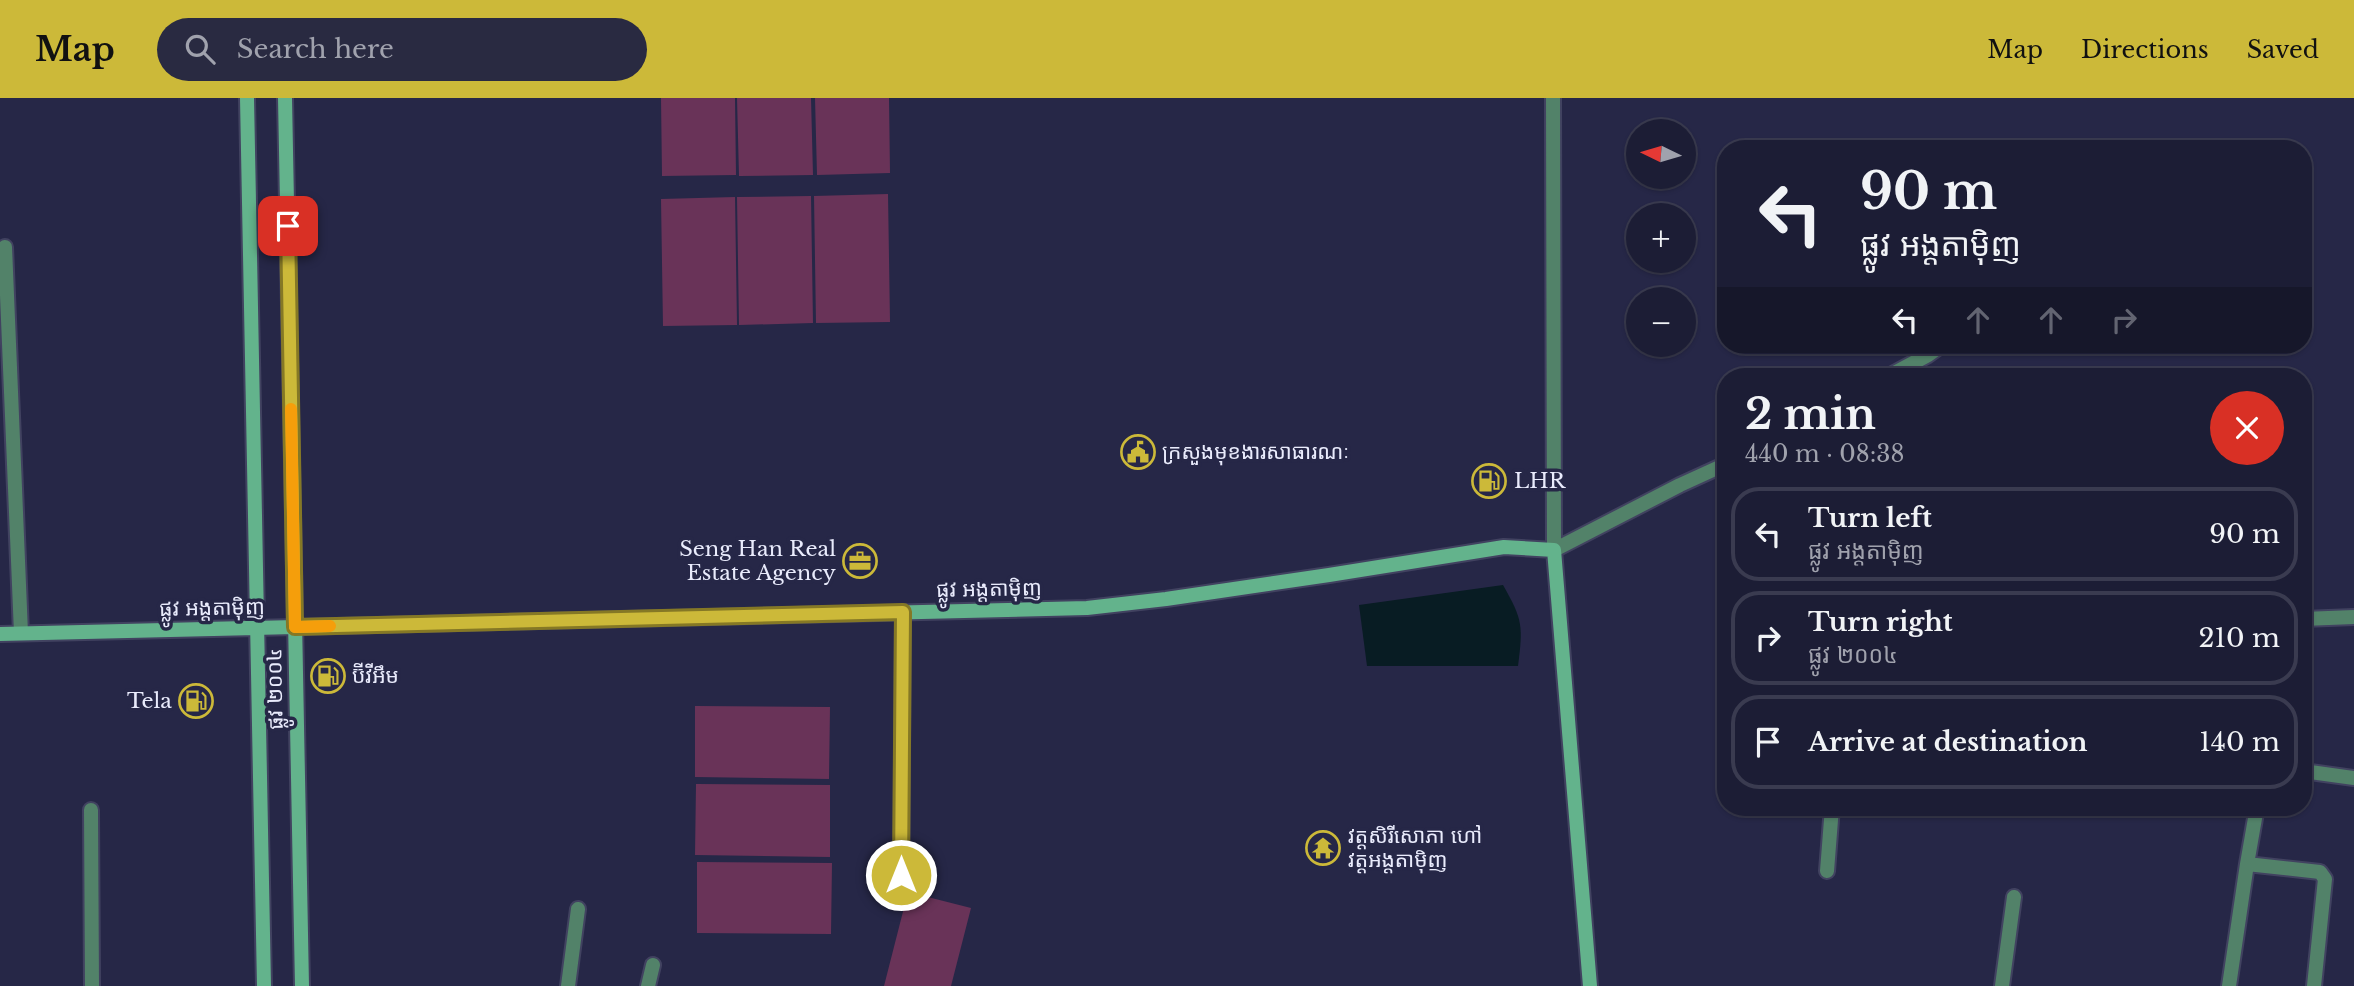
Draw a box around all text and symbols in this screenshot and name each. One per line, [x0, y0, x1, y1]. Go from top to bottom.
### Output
search box [157, 18, 647, 81]
text: Map [35, 29, 115, 70]
icon: search [181, 30, 219, 68]
text: Search here [237, 33, 394, 65]
text: Map [1987, 35, 2043, 64]
text: Directions [2081, 35, 2209, 64]
text: Saved [2247, 35, 2319, 64]
north arrow [1626, 119, 1696, 189]
map controls [1626, 119, 1696, 357]
text: 90 m [1860, 161, 1997, 222]
icon: left [1745, 168, 1836, 259]
pin [258, 196, 318, 256]
button: + [1626, 203, 1696, 273]
icon: arrive [269, 207, 307, 245]
text: ផ្លូវ អង្តតាម៉ិញ [1860, 225, 2021, 265]
button: − [1626, 287, 1696, 357]
icon: left [1886, 301, 1924, 339]
icon: ahead [1959, 301, 1997, 339]
icon: ahead [2032, 301, 2070, 339]
icon: right [2105, 301, 2143, 339]
text: 2 min [1745, 388, 1876, 440]
button: close [2210, 391, 2284, 465]
public building icon: ក្រសួងមុខងារសាធារណៈ [1119, 433, 1157, 471]
place label: ក្រសួងមុខងារសាធារណៈ [1162, 439, 1349, 466]
text: 440 m · 08:38 [1745, 440, 1904, 468]
fuel station icon: LHR [1470, 462, 1508, 500]
place label: LHR [1514, 468, 1567, 494]
text: Turn left [1808, 502, 1932, 534]
icon: left [1749, 515, 1787, 553]
text: 90 m [2209, 518, 2280, 550]
place label: Seng Han Real Estate Agency [679, 536, 837, 586]
text: ផ្លូវ អង្តតាម៉ិញ [1808, 537, 1924, 565]
office icon: Seng Han Real Estate Agency [841, 542, 879, 580]
street label: ផ្លូវ អង្តតាម៉ិញ [936, 575, 1042, 609]
street label: ផ្លូវ អង្តតាម៉ិញ [159, 594, 265, 628]
text: Turn right [1808, 606, 1953, 638]
icon: right [1749, 619, 1787, 657]
text: 210 m [2198, 622, 2280, 654]
text: ផ្លូវ ២០០៤ [1808, 641, 1898, 669]
street label: ផ្លូវ ២០០៤ [261, 648, 295, 730]
fuel station icon: ប៊ីវីអឹម [309, 657, 347, 695]
place label: ប៊ីវីអឹម [352, 662, 399, 689]
fuel station icon: Tela [177, 682, 215, 720]
place label: Tela [127, 688, 172, 714]
icon: arrive [1749, 723, 1787, 761]
text: Arrive at destination [1808, 726, 2088, 758]
text: 140 m [2199, 726, 2280, 758]
place label: វត្តសិរីសោភា ហៅ វត្តអង្តតាម៉ិញ [1348, 823, 1482, 874]
temple icon: វត្តសិរីសោភា ហៅ វត្តអង្តតាម៉ិញ [1304, 829, 1342, 867]
position arrow [864, 838, 938, 912]

